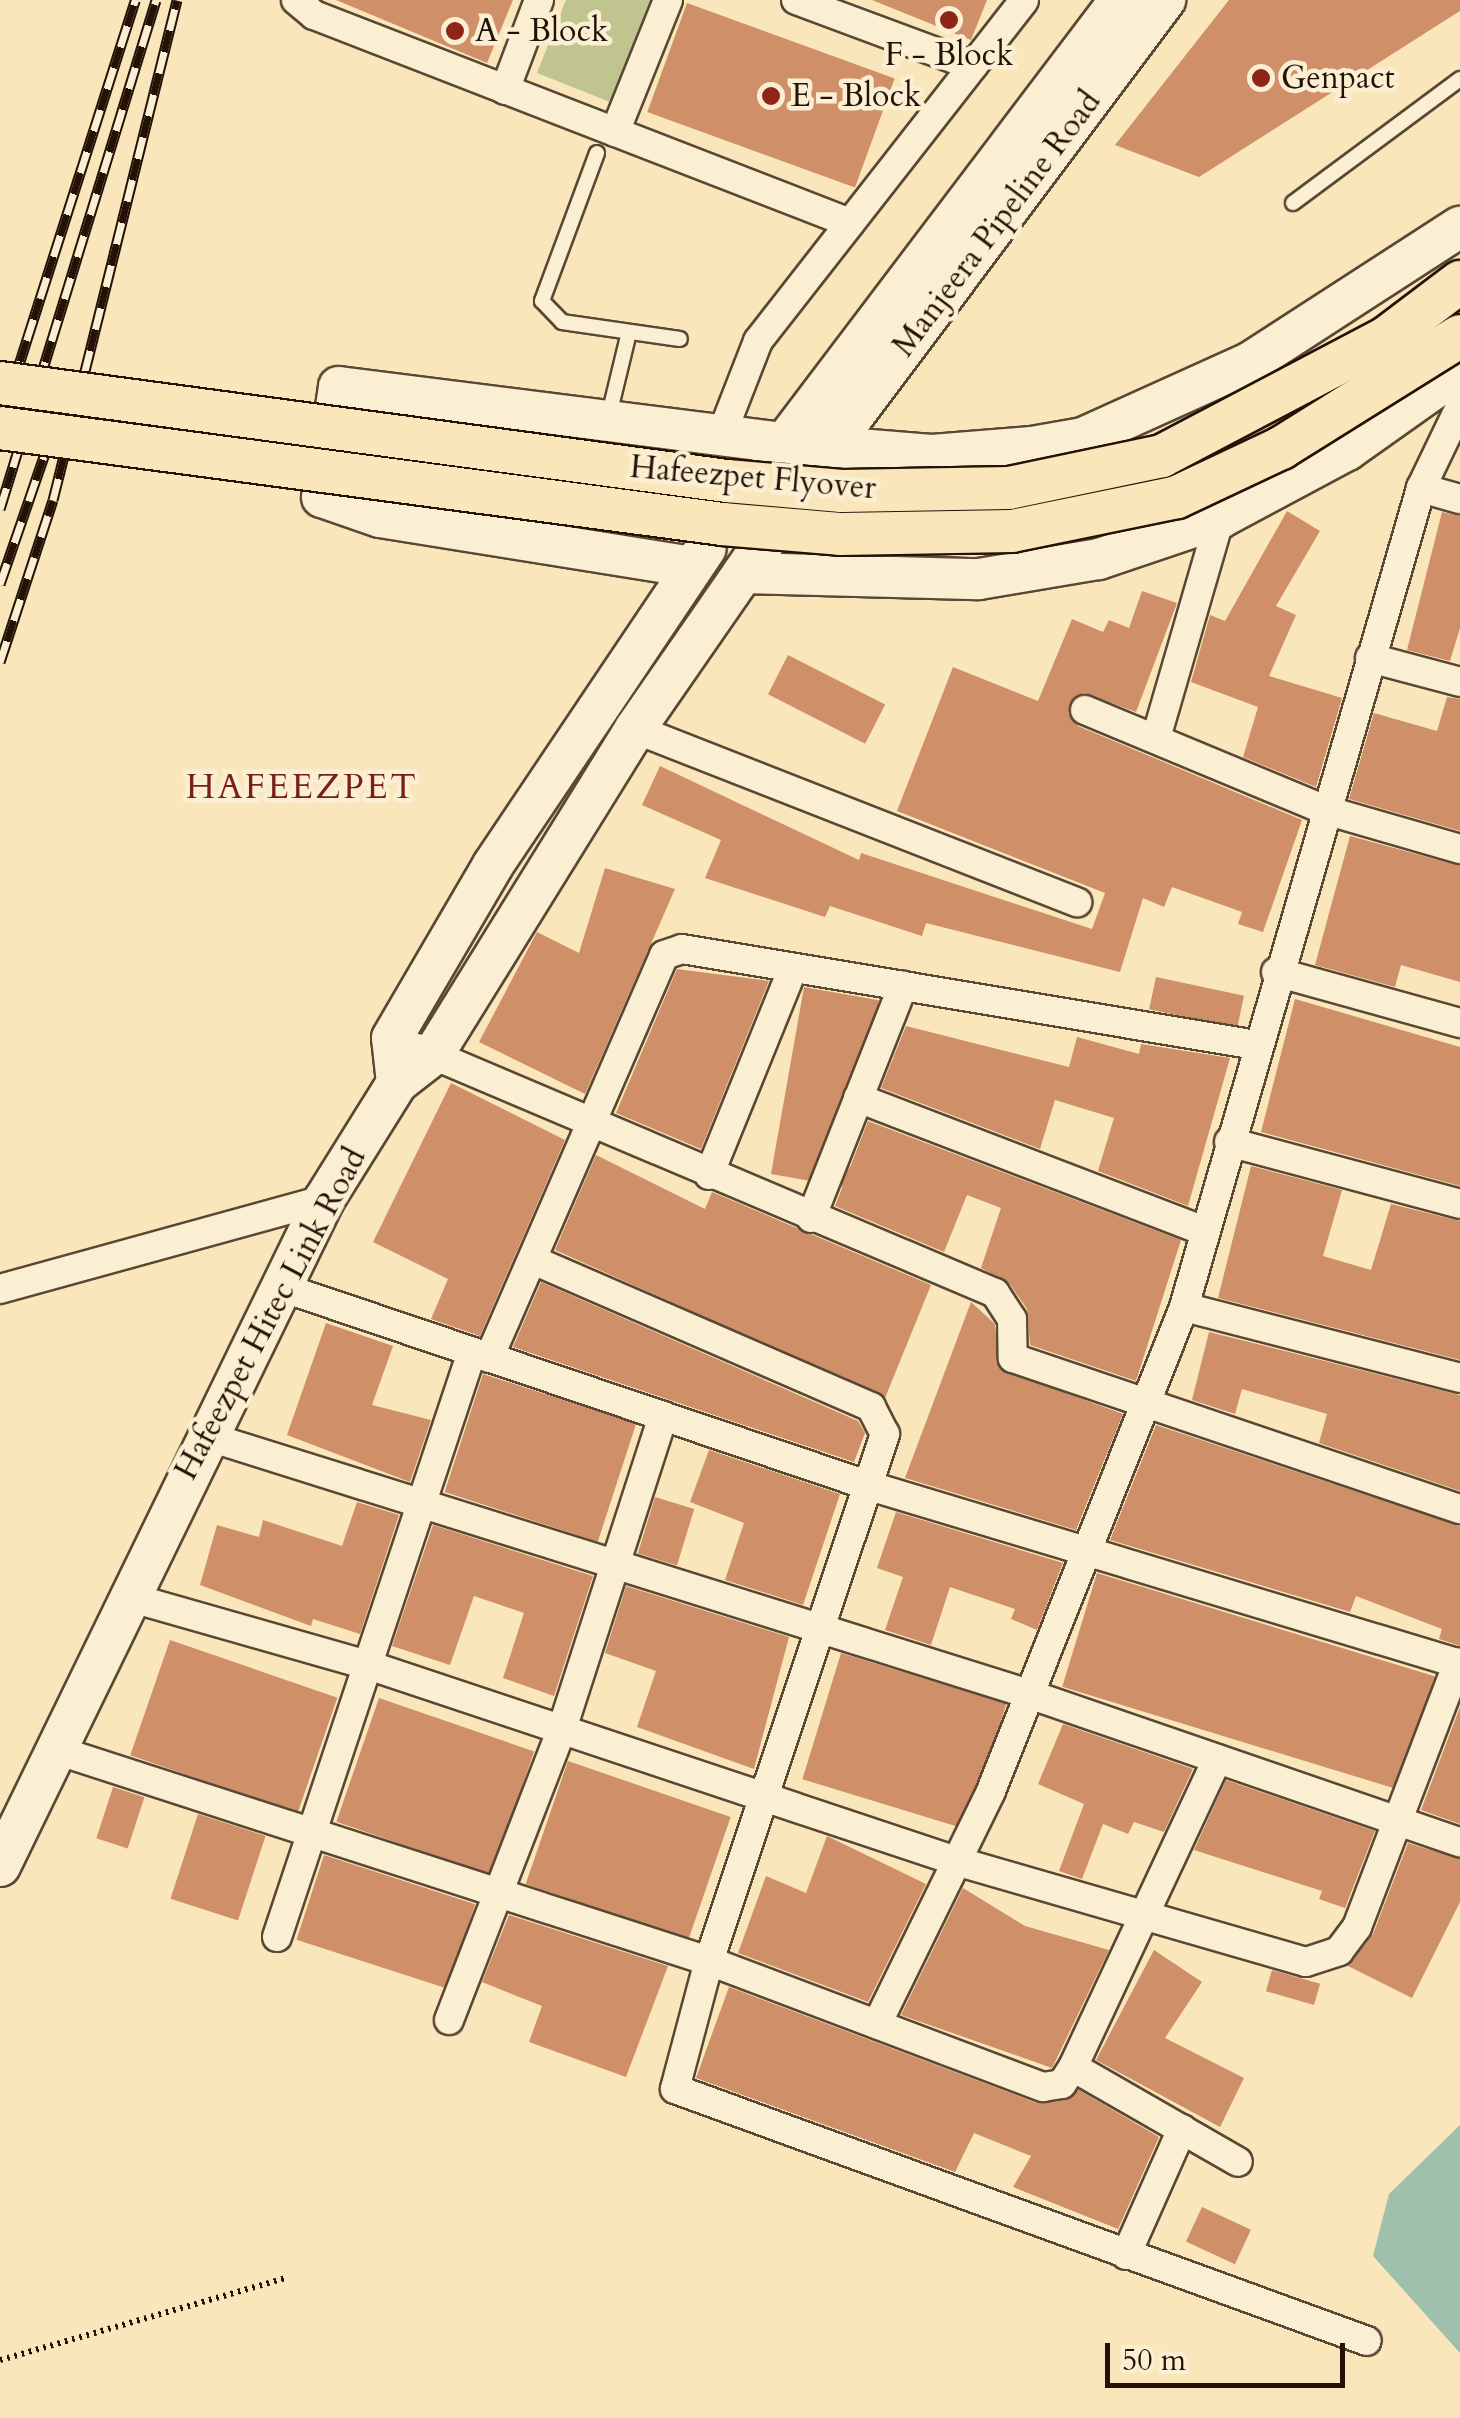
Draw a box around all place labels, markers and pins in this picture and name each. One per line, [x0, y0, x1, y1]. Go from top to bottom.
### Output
marker: F - Block [938, 9, 960, 31]
place label: A - Block [475, 12, 608, 50]
marker: A - Block [444, 20, 466, 42]
place label: F - Block [885, 36, 1013, 74]
place label: Genpact [1281, 59, 1395, 97]
marker: Genpact [1250, 67, 1272, 89]
place label: E - Block [791, 77, 921, 115]
marker: E - Block [760, 85, 782, 107]

